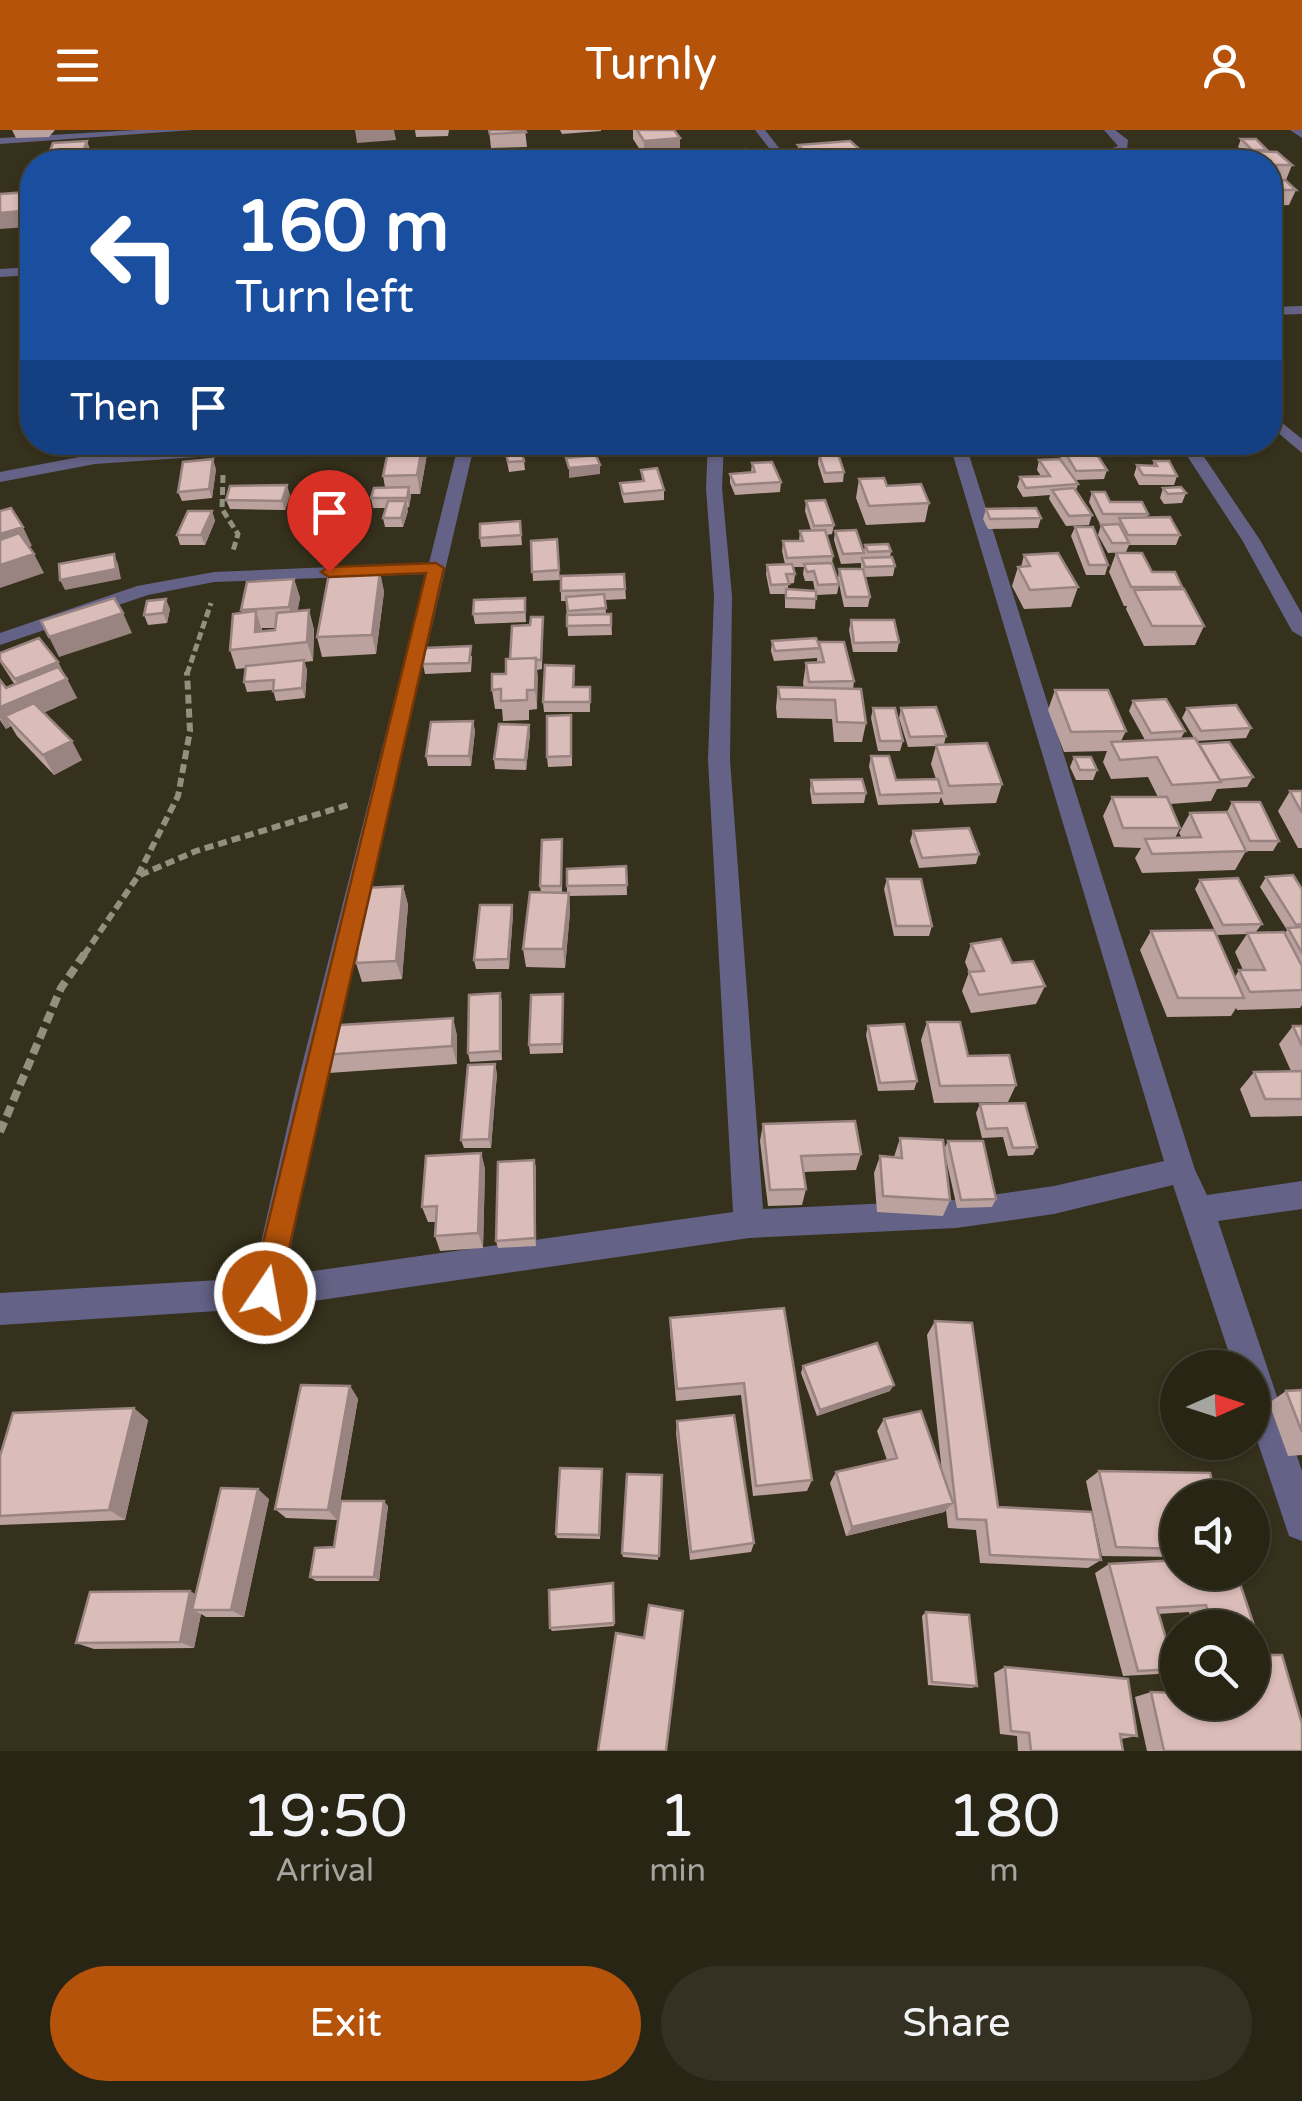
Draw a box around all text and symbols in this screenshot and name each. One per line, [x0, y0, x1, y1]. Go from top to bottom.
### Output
icon: menu [50, 38, 105, 93]
text: Turnly [585, 38, 717, 92]
icon: person [1197, 38, 1252, 93]
text: 160 m [235, 186, 449, 270]
icon: left [70, 190, 200, 320]
text: Turn left [235, 271, 414, 325]
icon: arrive [181, 380, 236, 435]
text: Then [70, 385, 161, 431]
pin [287, 470, 372, 573]
icon: arrive [302, 485, 357, 540]
position arrow [213, 1241, 317, 1345]
north arrow [1160, 1350, 1270, 1460]
map controls [1160, 1350, 1270, 1720]
button: sound [1160, 1480, 1270, 1590]
button: search [1160, 1610, 1270, 1720]
text: 19:50 [241, 1781, 408, 1853]
text: 1 [659, 1781, 696, 1853]
text: 180 [947, 1781, 1061, 1853]
text: Arrival [275, 1852, 374, 1890]
text: min [649, 1852, 706, 1890]
text: m [989, 1852, 1019, 1890]
button: Exit [50, 1966, 641, 2081]
button: Share [661, 1966, 1252, 2081]

